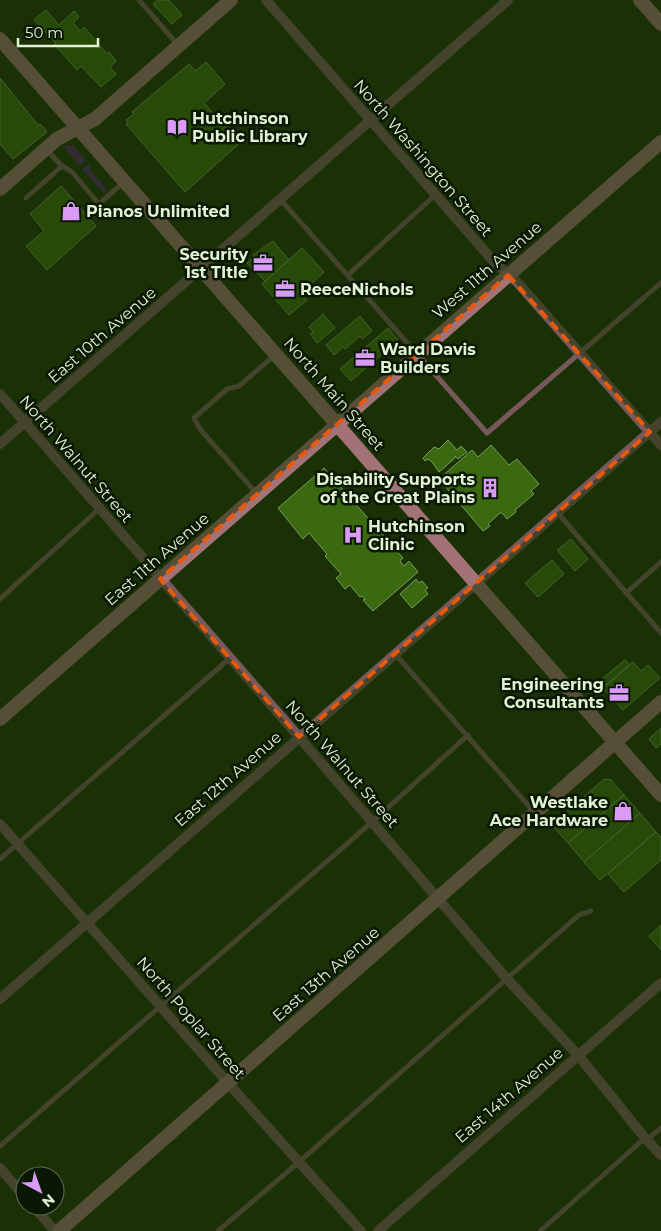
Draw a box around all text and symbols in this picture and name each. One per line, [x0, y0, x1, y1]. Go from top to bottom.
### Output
scale bar [18, 15, 98, 47]
text: 50 m [25, 23, 63, 42]
street label: North Washington Street [350, 76, 497, 241]
place label: Hutchinson Public Library [192, 109, 308, 146]
library icon: Hutchinson Public Library [166, 116, 188, 138]
shop icon: Pianos Unlimited [60, 200, 82, 222]
place label: Pianos Unlimited [86, 202, 230, 221]
street label: West 11th Avenue [429, 217, 545, 323]
place label: Security 1st TItle [179, 245, 248, 282]
office icon: Security 1st TItle [252, 252, 274, 274]
office icon: ReeceNichols [274, 278, 296, 300]
place label: ReeceNichols [300, 280, 414, 299]
street label: East 10th Avenue [44, 283, 160, 387]
street label: North Main Street [280, 334, 389, 455]
place label: Ward Davis Builders [380, 340, 476, 377]
office icon: Ward Davis Builders [354, 347, 376, 369]
street label: North Walnut Street [16, 391, 137, 527]
place label: Disability Supports of the Great Plains [316, 470, 476, 507]
building icon: Disability Supports of the Great Plains [479, 477, 501, 499]
street label: East 11th Avenue [101, 509, 213, 609]
place label: Hutchinson Clinic [368, 517, 465, 554]
hospital icon: Hutchinson Clinic [342, 524, 364, 546]
place label: Engineering Consultants [501, 675, 604, 712]
office icon: Engineering Consultants [608, 682, 630, 704]
street label: North Walnut Street [282, 696, 403, 832]
street label: East 12th Avenue [171, 727, 285, 831]
place label: Westlake Ace Hardware [489, 793, 608, 830]
shop icon: Westlake Ace Hardware [612, 800, 634, 822]
street label: East 13th Avenue [269, 922, 383, 1026]
street label: North Poplar Street [133, 953, 250, 1084]
street label: East 14th Avenue [451, 1043, 567, 1147]
north arrow [15, 1166, 65, 1216]
text: N [38, 1190, 59, 1211]

